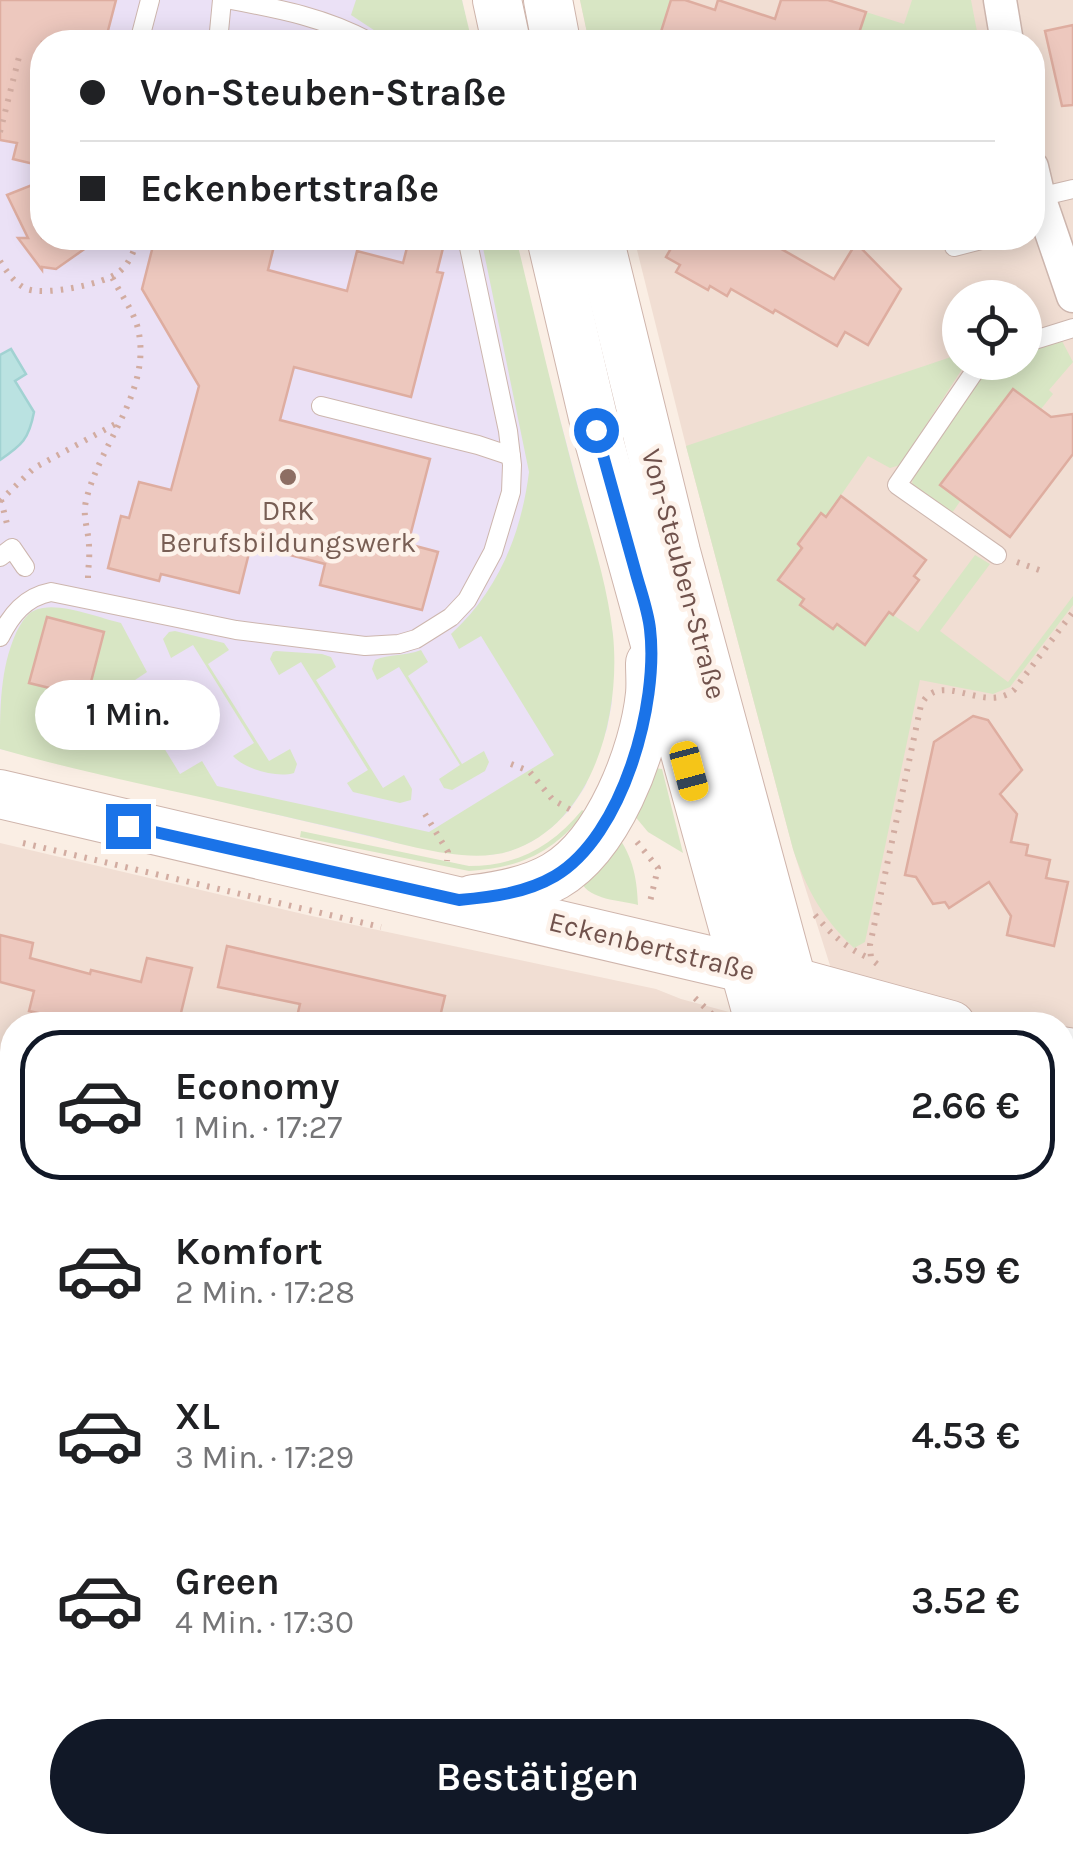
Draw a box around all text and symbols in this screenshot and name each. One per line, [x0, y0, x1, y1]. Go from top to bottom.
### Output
text: Von-Steuben-Straße [140, 70, 506, 115]
text: Eckenbertstraße [140, 166, 439, 211]
map controls [942, 280, 1042, 380]
button: locate [942, 280, 1042, 380]
route start [574, 408, 619, 453]
street label: Von-Steuben-Straße [635, 445, 733, 703]
marker: DRK Berufsbildungswerk [277, 466, 299, 488]
place label: DRK Berufsbildungswerk [160, 494, 416, 559]
callout: 1 Min. [36, 681, 220, 751]
text: 1 Min. [86, 696, 169, 733]
car [667, 738, 711, 804]
route end [106, 804, 151, 849]
street label: Eckenbertstraße [546, 904, 758, 988]
icon: car [55, 1060, 145, 1150]
text: Economy [175, 1064, 339, 1109]
text: 2.66 € [911, 1083, 1020, 1128]
text: 1 Min. · 17:27 [175, 1109, 342, 1146]
icon: car [55, 1225, 145, 1315]
text: Komfort [175, 1229, 323, 1274]
text: 3.59 € [911, 1248, 1020, 1293]
text: 2 Min. · 17:28 [175, 1274, 355, 1311]
icon: car [55, 1390, 145, 1480]
text: XL [175, 1394, 220, 1439]
text: 4.53 € [911, 1413, 1020, 1458]
text: 3 Min. · 17:29 [175, 1439, 354, 1476]
icon: car [55, 1555, 145, 1645]
text: Green [175, 1559, 280, 1604]
text: 3.52 € [911, 1578, 1020, 1623]
text: 4 Min. · 17:30 [175, 1604, 354, 1641]
button: Bestätigen [50, 1719, 1025, 1834]

